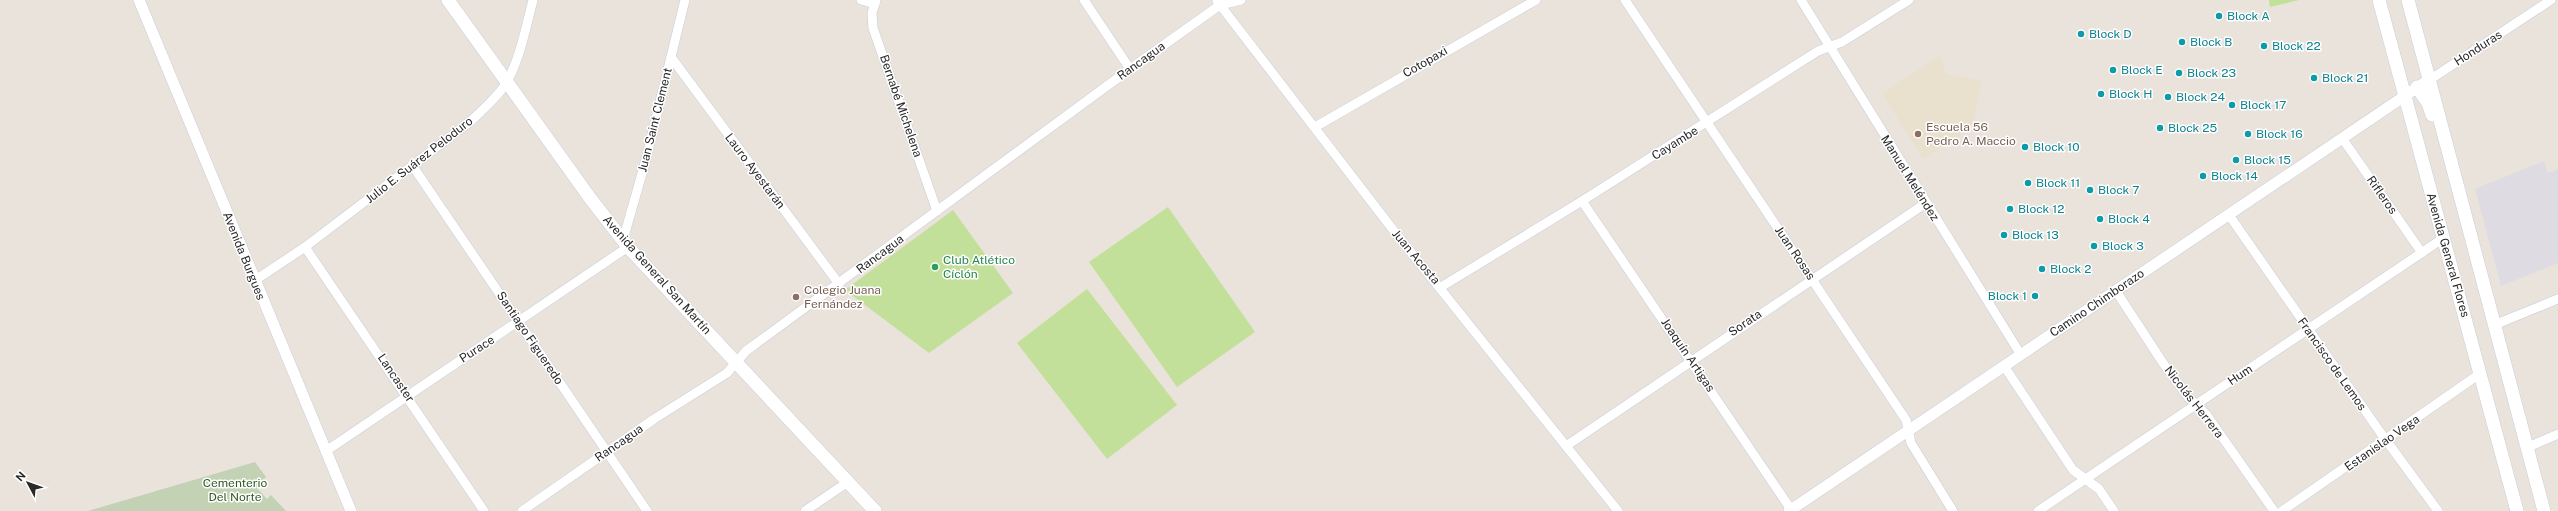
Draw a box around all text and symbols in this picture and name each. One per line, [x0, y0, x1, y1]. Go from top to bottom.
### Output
place label: Block A [2227, 9, 2270, 23]
marker: Block A [2214, 11, 2224, 21]
place label: Block D [2089, 27, 2132, 41]
street label: Honduras [2451, 27, 2505, 69]
marker: Block D [2076, 29, 2086, 39]
place label: Block B [2190, 35, 2232, 49]
marker: Block B [2177, 37, 2187, 47]
street label: Rancagua [1114, 39, 1168, 83]
place label: Block 22 [2272, 39, 2321, 53]
marker: Block 22 [2259, 41, 2269, 51]
street label: Cotopaxi [1400, 44, 1450, 80]
street label: Bernabé Michelena [877, 53, 925, 159]
place label: Block E [2121, 63, 2163, 77]
marker: Block E [2108, 65, 2118, 75]
street label: Juan Saint Clement [635, 66, 675, 174]
place label: Block 23 [2187, 66, 2236, 80]
marker: Block 23 [2174, 68, 2184, 78]
place label: Block 21 [2322, 71, 2368, 85]
marker: Block 21 [2309, 73, 2319, 83]
place label: Block H [2109, 87, 2152, 101]
marker: Block H [2096, 89, 2106, 99]
place label: Block 24 [2176, 90, 2225, 104]
marker: Block 24 [2163, 92, 2173, 102]
place label: Block 17 [2240, 98, 2286, 112]
marker: Block 17 [2227, 100, 2237, 110]
street label: Julio E. Suárez Peloduro [363, 114, 476, 206]
place label: Escuela 56 Pedro A. Maccio [1926, 120, 2016, 148]
place label: Block 25 [2168, 121, 2217, 135]
street label: Cayambe [1649, 123, 1701, 163]
marker: Block 25 [2155, 123, 2165, 133]
place label: Block 16 [2256, 127, 2303, 141]
marker: Escuela 56 Pedro A. Maccio [1913, 129, 1923, 139]
marker: Block 16 [2243, 129, 2253, 139]
street label: Lauro Ayestarán [722, 131, 788, 211]
street label: Manuel Meléndez [1878, 133, 1942, 224]
place label: Block 10 [2033, 140, 2080, 154]
marker: Block 10 [2020, 142, 2030, 152]
place label: Block 15 [2244, 153, 2291, 167]
marker: Block 15 [2231, 155, 2241, 165]
place label: Block 14 [2211, 169, 2258, 183]
marker: Block 14 [2198, 171, 2208, 181]
street label: Rifleros [2364, 173, 2400, 217]
place label: Block 11 [2036, 176, 2080, 190]
marker: Block 11 [2023, 178, 2033, 188]
place label: Block 7 [2098, 183, 2139, 197]
marker: Block 7 [2085, 185, 2095, 195]
street label: Avenida General Flores [2424, 191, 2472, 319]
place label: Block 12 [2018, 202, 2064, 216]
marker: Block 12 [2005, 204, 2015, 214]
street label: Avenida Burgues [220, 210, 268, 302]
place label: Block 4 [2108, 212, 2150, 226]
street label: Avenida General San Martín [600, 213, 714, 337]
marker: Block 4 [2095, 214, 2105, 224]
street label: Juan Rosas [1772, 224, 1818, 282]
street label: Juan Acosta [1389, 227, 1443, 287]
place label: Block 13 [2012, 228, 2059, 242]
marker: Block 13 [1999, 230, 2009, 240]
street label: Rancagua [854, 232, 906, 276]
place label: Block 3 [2102, 239, 2144, 253]
marker: Block 3 [2089, 241, 2099, 251]
place label: Club Atlético Cíclón [943, 253, 1015, 281]
marker: Club Atlético Cíclón [930, 262, 940, 272]
place label: Block 2 [2050, 262, 2091, 276]
marker: Block 2 [2037, 264, 2047, 274]
street label: Camino Chimborazo [2047, 266, 2147, 340]
place label: Colegio Juana Fernández [804, 283, 881, 311]
street label: Santiago Figueredo [494, 289, 566, 387]
place label: Block 1 [1988, 289, 2027, 303]
marker: Block 1 [2030, 291, 2040, 301]
marker: Colegio Juana Fernández [791, 292, 801, 302]
street label: Sorata [1726, 307, 1764, 339]
street label: Francisco de Lemos [2295, 315, 2369, 413]
street label: Joaquín Artigas [1658, 316, 1718, 394]
street label: Purace [457, 332, 497, 366]
street label: Lancaster [375, 351, 417, 405]
street label: Hum [2225, 362, 2255, 388]
street label: Nicolás Herrera [2162, 363, 2226, 441]
street label: Estanislao Vega [2342, 412, 2422, 474]
street label: Rancagua [592, 421, 646, 465]
north arrow [8, 463, 48, 503]
text: N [13, 469, 28, 484]
park label: Cementerio Del Norte [203, 476, 268, 504]

